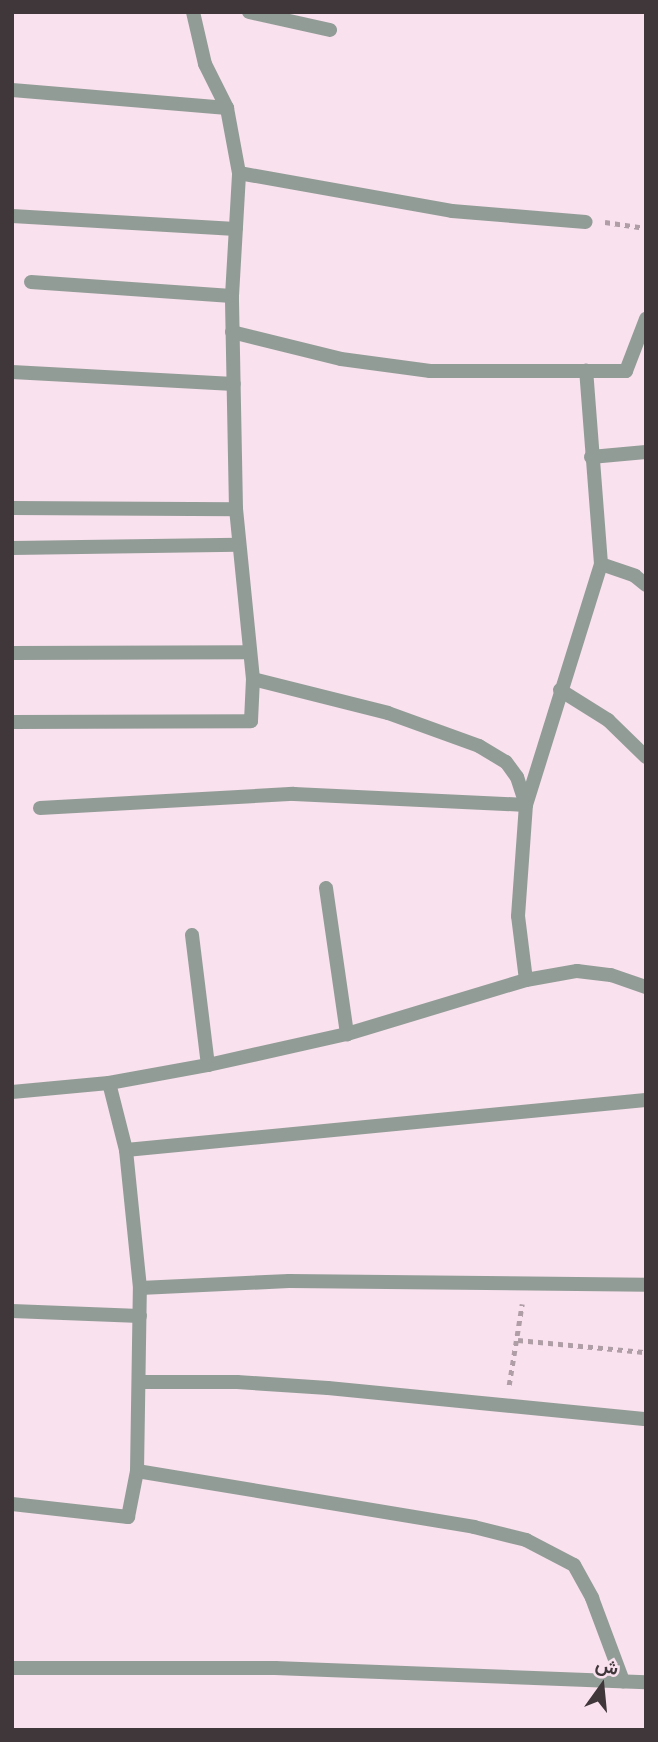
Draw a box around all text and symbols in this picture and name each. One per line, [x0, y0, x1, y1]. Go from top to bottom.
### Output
north arrow [567, 1651, 637, 1721]
text: ش [594, 1651, 622, 1679]

